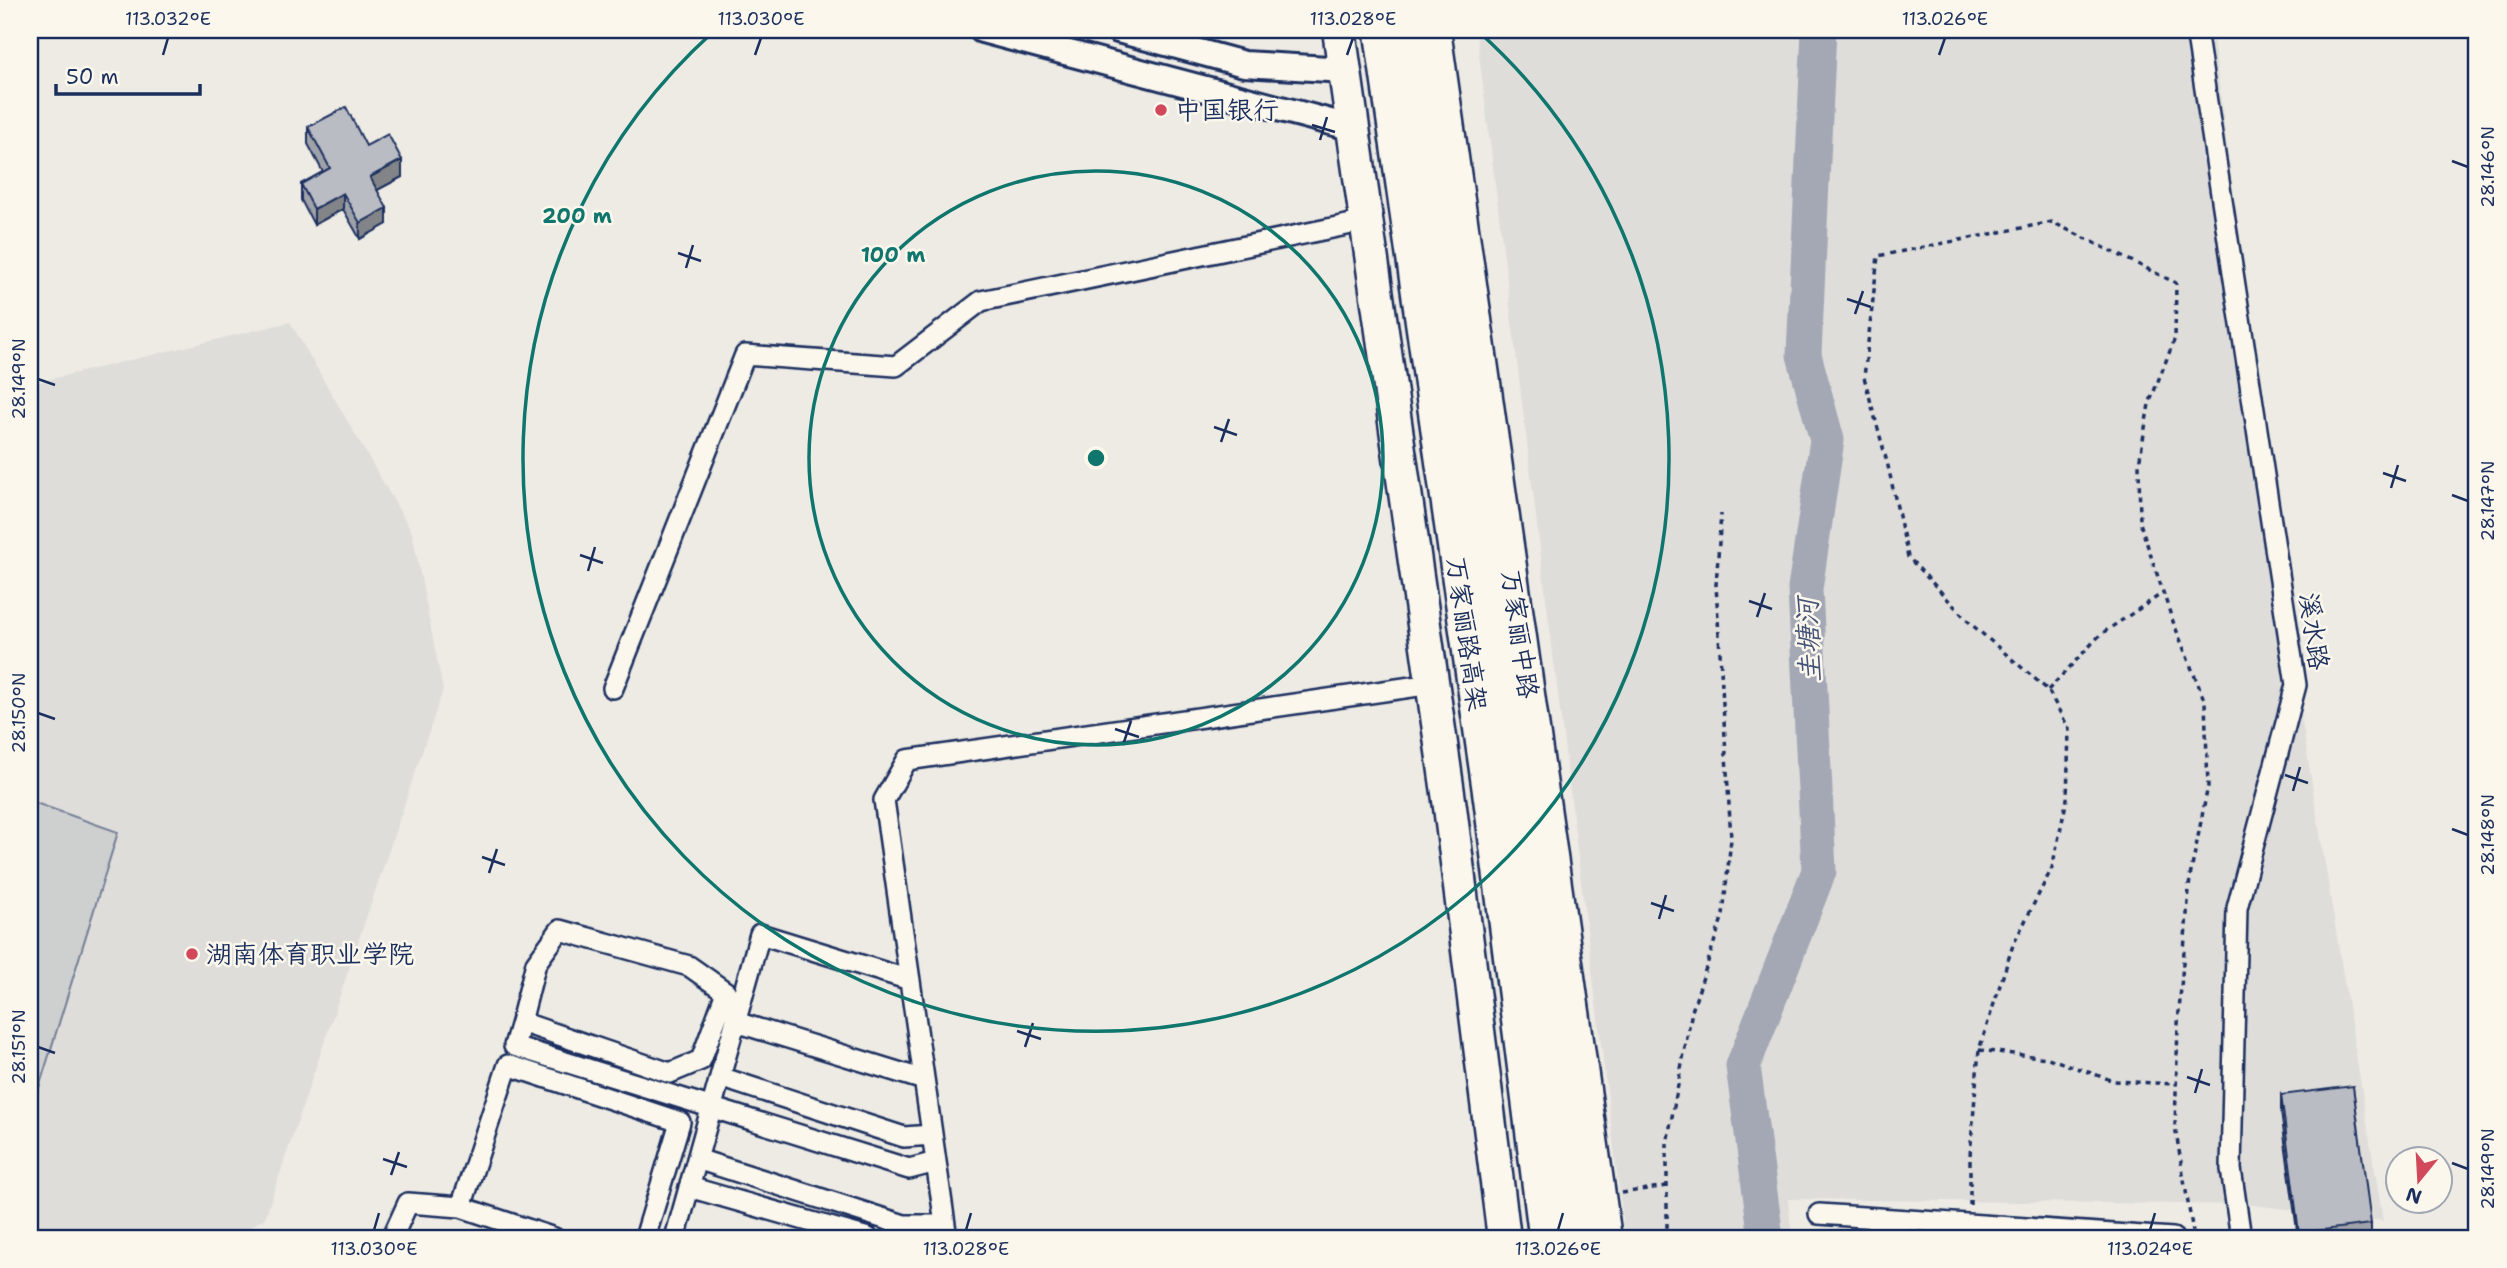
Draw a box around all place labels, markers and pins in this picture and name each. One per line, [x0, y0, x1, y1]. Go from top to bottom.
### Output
place label: 中国银行 [1175, 92, 1279, 127]
marker: 中国银行 [1153, 102, 1169, 118]
centre of rings [1084, 446, 1108, 470]
place label: 湖南体育职业学院 [206, 936, 414, 971]
marker: 湖南体育职业学院 [184, 946, 200, 962]

